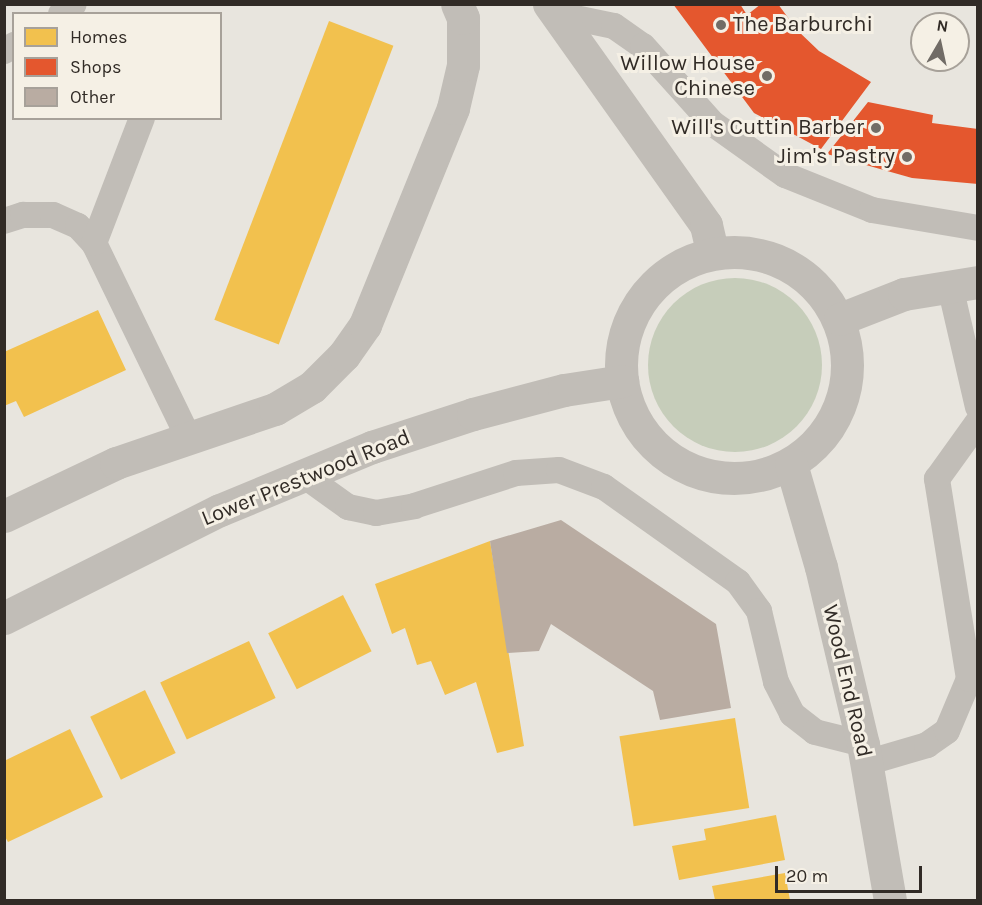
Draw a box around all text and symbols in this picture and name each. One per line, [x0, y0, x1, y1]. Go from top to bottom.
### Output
legend [12, 12, 222, 120]
place label: The Barburchi [733, 12, 873, 38]
north arrow [910, 12, 970, 72]
text: N [935, 15, 950, 36]
marker: The Barburchi [714, 18, 728, 32]
text: Homes [70, 26, 127, 48]
place label: Willow House Chinese [620, 50, 755, 101]
text: Shops [70, 56, 122, 78]
marker: Willow House Chinese [760, 69, 774, 83]
text: Other [70, 86, 115, 108]
place label: Will's Cuttin Barber [671, 115, 864, 141]
marker: Will's Cuttin Barber [869, 121, 883, 135]
place label: Jim's Pastry [777, 144, 895, 170]
marker: Jim's Pastry [900, 150, 914, 164]
street label: Lower Prestwood Road [198, 424, 414, 532]
street label: Wood End Road [817, 602, 877, 760]
scale bar [778, 854, 925, 892]
text: 20 m [786, 865, 828, 887]

